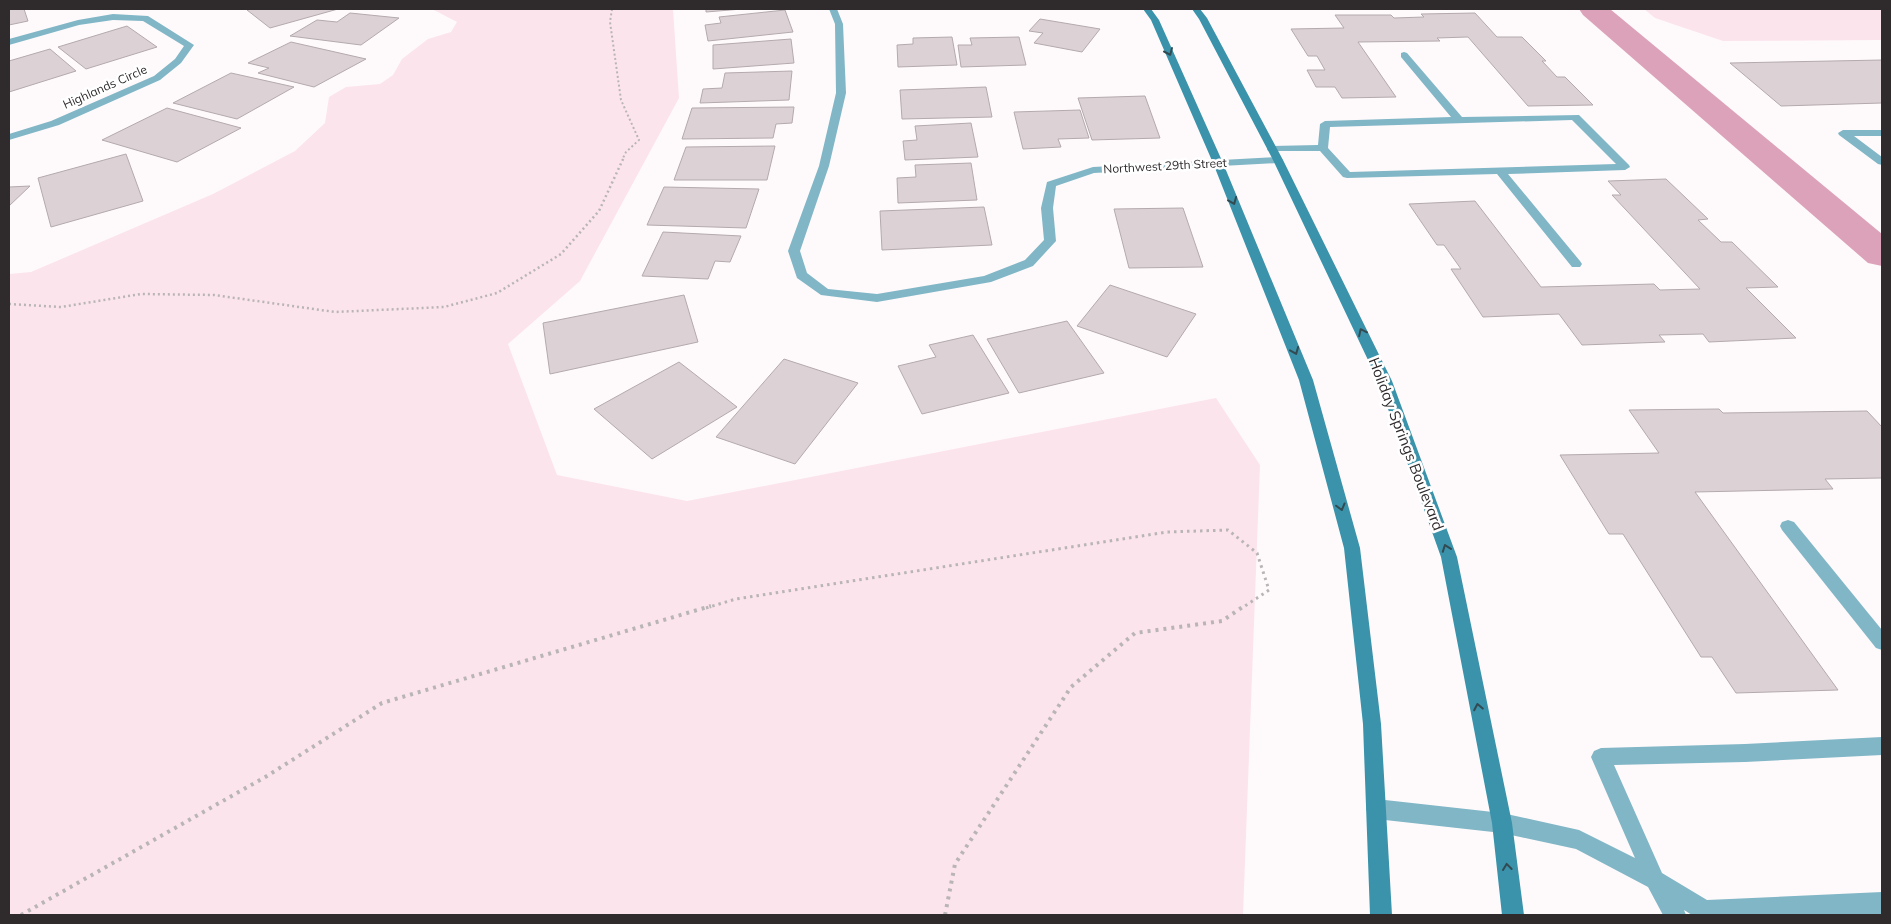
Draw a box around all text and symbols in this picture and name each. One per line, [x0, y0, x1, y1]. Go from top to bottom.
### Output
one-way arrow [1162, 47, 1173, 56]
street label: Highlands Circle [60, 61, 149, 112]
street label: Northwest 29th Street [1103, 155, 1227, 176]
one-way arrow [1227, 196, 1238, 205]
one-way arrow [1358, 328, 1368, 337]
one-way arrow [1289, 347, 1299, 355]
street label: Holiday Springs Boulevard [1365, 355, 1448, 533]
one-way arrow [1335, 503, 1346, 511]
one-way arrow [1441, 544, 1451, 553]
one-way arrow [1473, 703, 1484, 712]
one-way arrow [1502, 863, 1513, 871]

